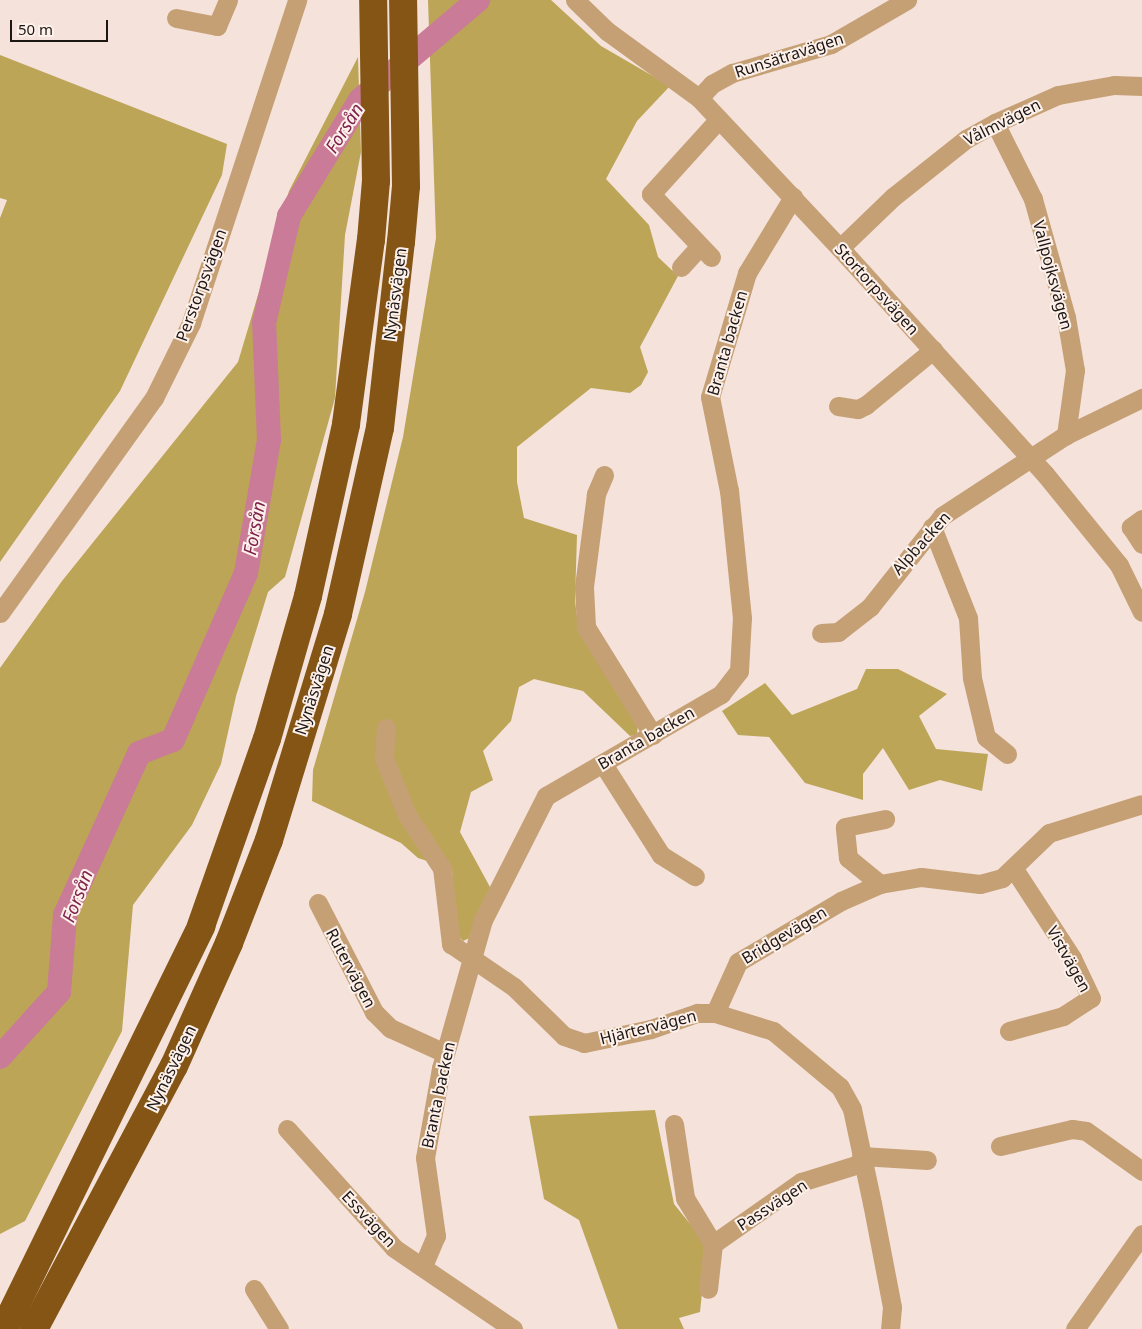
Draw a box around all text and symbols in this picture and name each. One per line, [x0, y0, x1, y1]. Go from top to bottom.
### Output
scale bar [12, 10, 110, 42]
text: 50 m [18, 19, 53, 39]
street label: Runsätravägen [732, 28, 846, 82]
street label: Vålmvägen [961, 95, 1043, 149]
water label: Forsån [320, 99, 368, 157]
street label: Vallpojksvägen [1029, 218, 1077, 332]
street label: Perstorpsvägen [172, 226, 230, 344]
street label: Stortorpsvägen [831, 239, 923, 339]
street label: Nynäsvägen [380, 247, 410, 341]
street label: Branta backen [703, 288, 751, 398]
water label: Forsån [239, 499, 269, 557]
street label: Alpbacken [888, 508, 954, 578]
street label: Nynäsvägen [291, 643, 337, 737]
street label: Branta backen [594, 703, 698, 773]
water label: Forsån [57, 867, 97, 925]
street label: Bridgevägen [738, 902, 830, 968]
street label: Vistvägen [1043, 922, 1095, 996]
street label: Rutervägen [322, 925, 380, 1011]
street label: Hjärtervägen [598, 1006, 698, 1048]
street label: Nynäsvägen [142, 1022, 200, 1114]
street label: Branta backen [417, 1040, 459, 1150]
street label: Passvägen [733, 1175, 811, 1235]
street label: Essvägen [338, 1187, 400, 1251]

